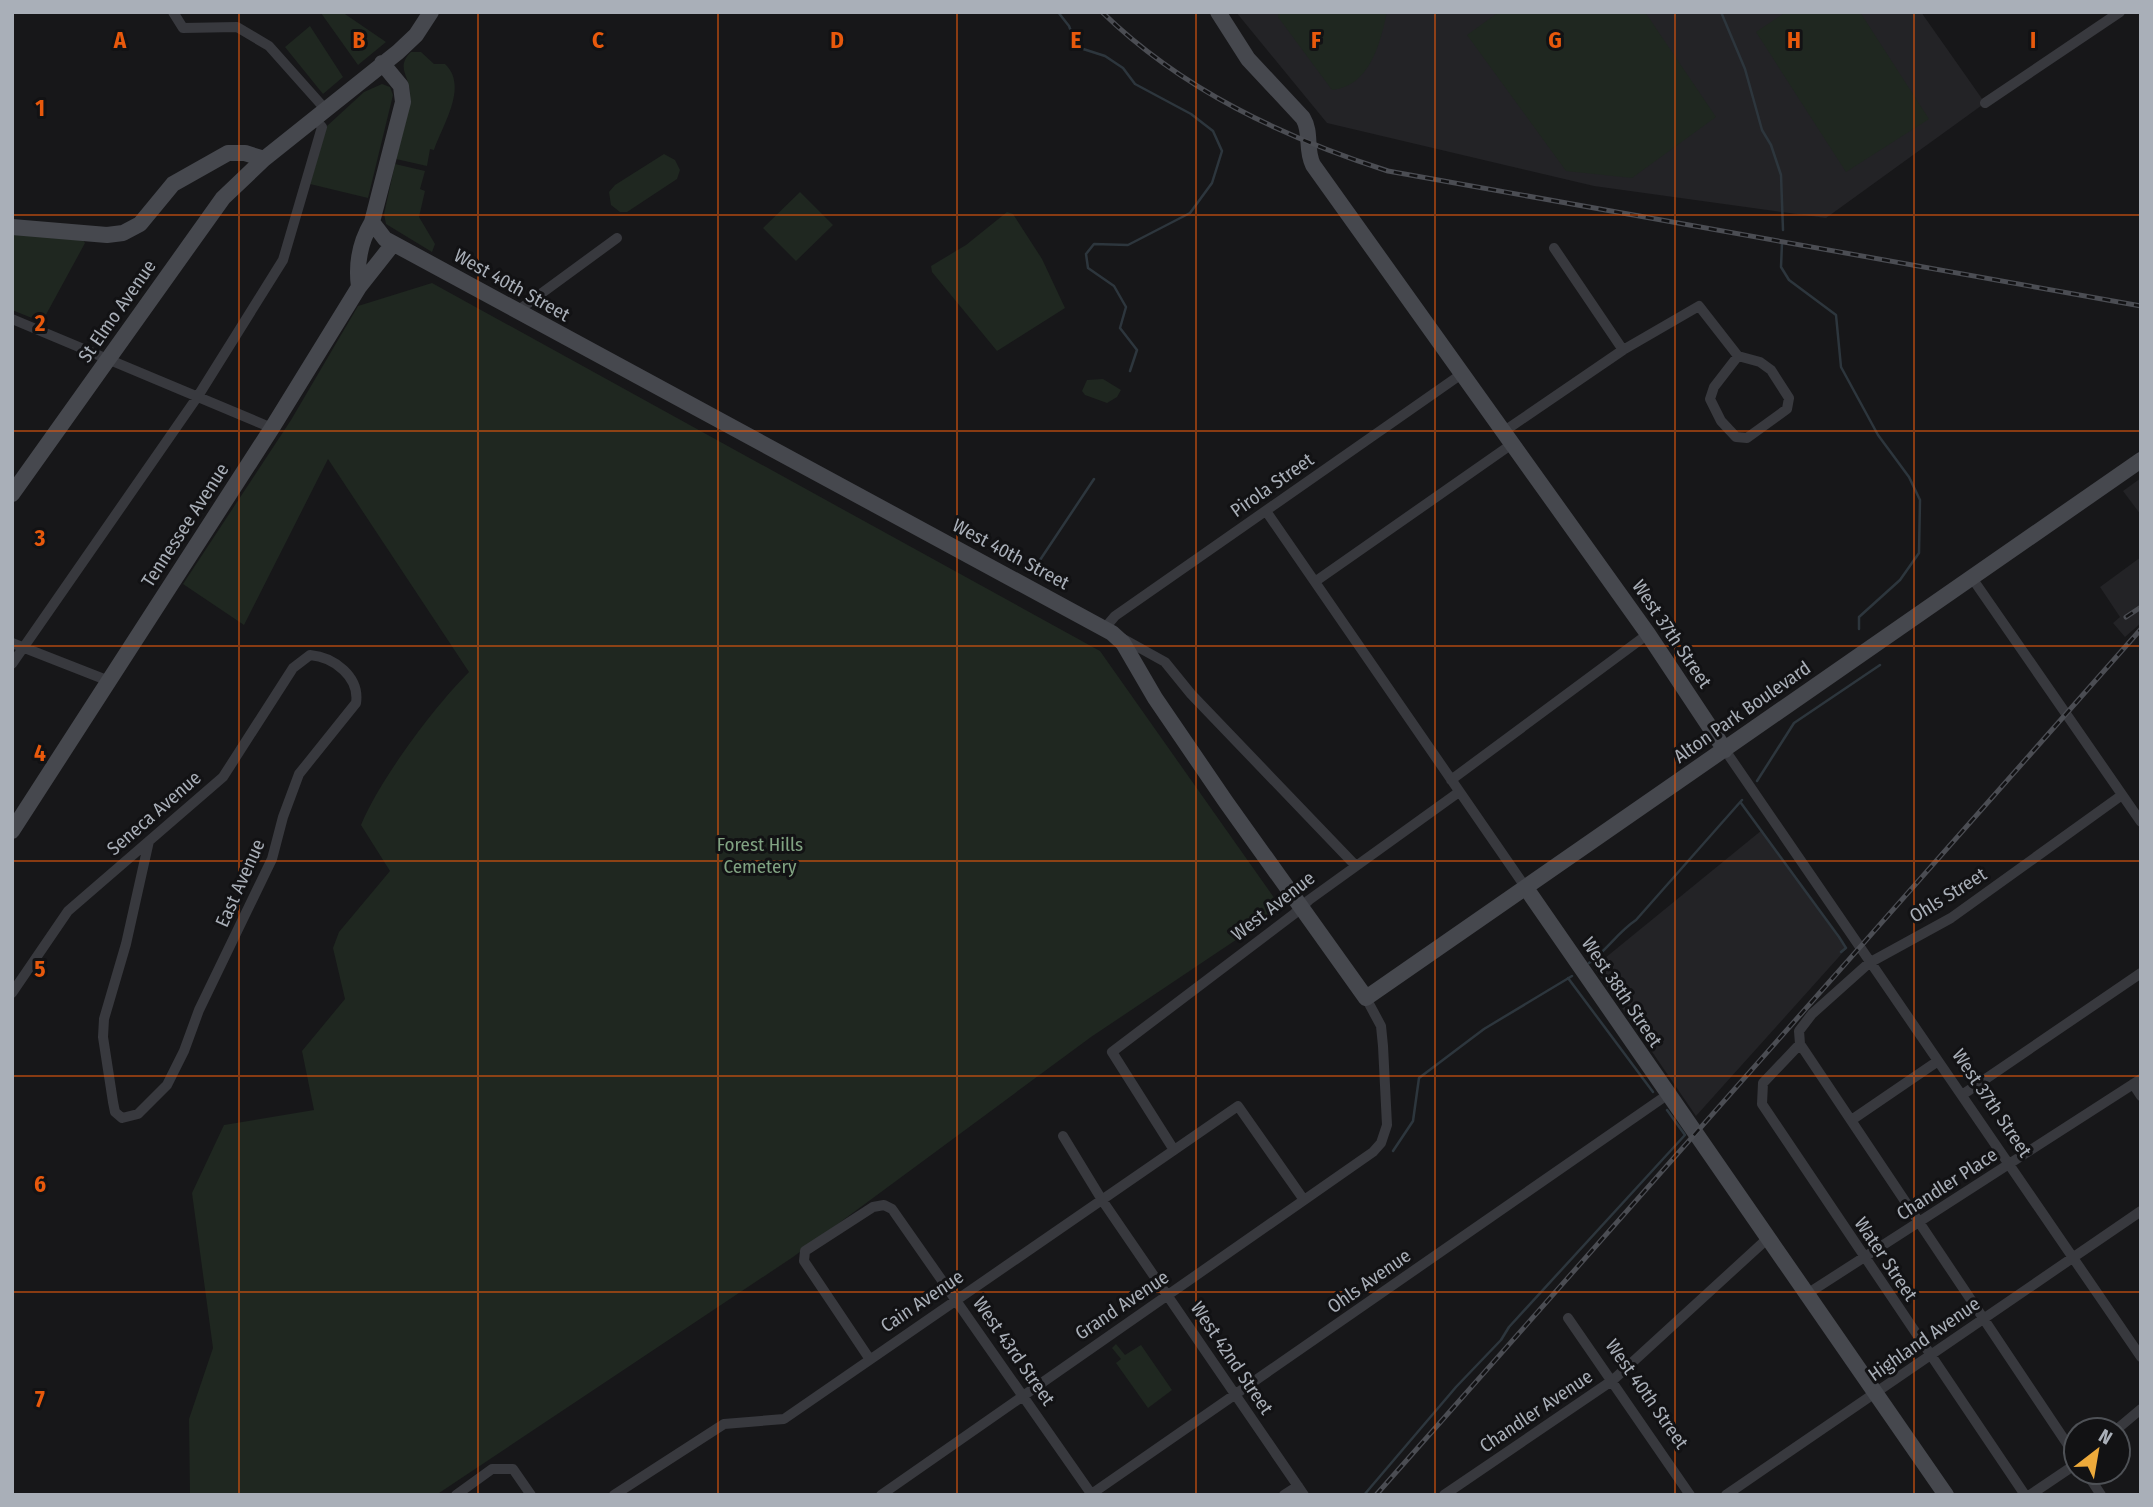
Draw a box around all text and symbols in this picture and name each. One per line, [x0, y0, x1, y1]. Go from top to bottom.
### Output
text: A [113, 26, 127, 54]
text: B [353, 26, 366, 54]
text: C [592, 26, 604, 54]
text: D [830, 26, 844, 54]
text: E [1071, 26, 1082, 54]
text: F [1311, 26, 1321, 54]
text: G [1548, 26, 1562, 54]
text: H [1787, 26, 1801, 54]
text: I [2030, 26, 2036, 54]
text: 1 [35, 94, 45, 122]
street label: West 40th Street [450, 244, 575, 327]
street label: St Elmo Avenue [73, 255, 161, 367]
text: 2 [34, 309, 46, 337]
street label: Pirola Street [1226, 448, 1319, 522]
street label: Tennessee Avenue [136, 459, 234, 591]
street label: West 40th Street [949, 514, 1074, 595]
text: 3 [34, 524, 46, 552]
street label: West 37th Street [1627, 575, 1717, 693]
street label: Alton Park Boulevard [1669, 656, 1815, 768]
text: 4 [34, 739, 46, 767]
street label: Seneca Avenue [102, 766, 206, 860]
park label: Forest Hills Cemetery [717, 833, 803, 878]
street label: East Avenue [210, 836, 270, 930]
street label: Ohls Street [1905, 862, 1991, 928]
street label: West Avenue [1227, 866, 1319, 946]
street label: West 38th Street [1577, 933, 1668, 1052]
text: 5 [34, 955, 46, 983]
street label: West 37th Street [1947, 1044, 2037, 1162]
street label: Chandler Place [1892, 1143, 2002, 1225]
text: 6 [34, 1170, 46, 1198]
street label: Water Street [1850, 1213, 1923, 1306]
street label: Ohls Avenue [1323, 1244, 1415, 1318]
street label: Cain Avenue [876, 1265, 968, 1337]
street label: Grand Avenue [1071, 1265, 1173, 1345]
street label: West 43rd Street [968, 1292, 1060, 1410]
street label: Highland Avenue [1864, 1292, 1984, 1386]
street label: West 42nd Street [1186, 1297, 1279, 1419]
street label: West 40th Street [1601, 1335, 1694, 1454]
street label: Chandler Avenue [1475, 1365, 1597, 1457]
text: 7 [35, 1385, 45, 1413]
north arrow [2062, 1416, 2132, 1486]
text: N [2095, 1424, 2116, 1450]

